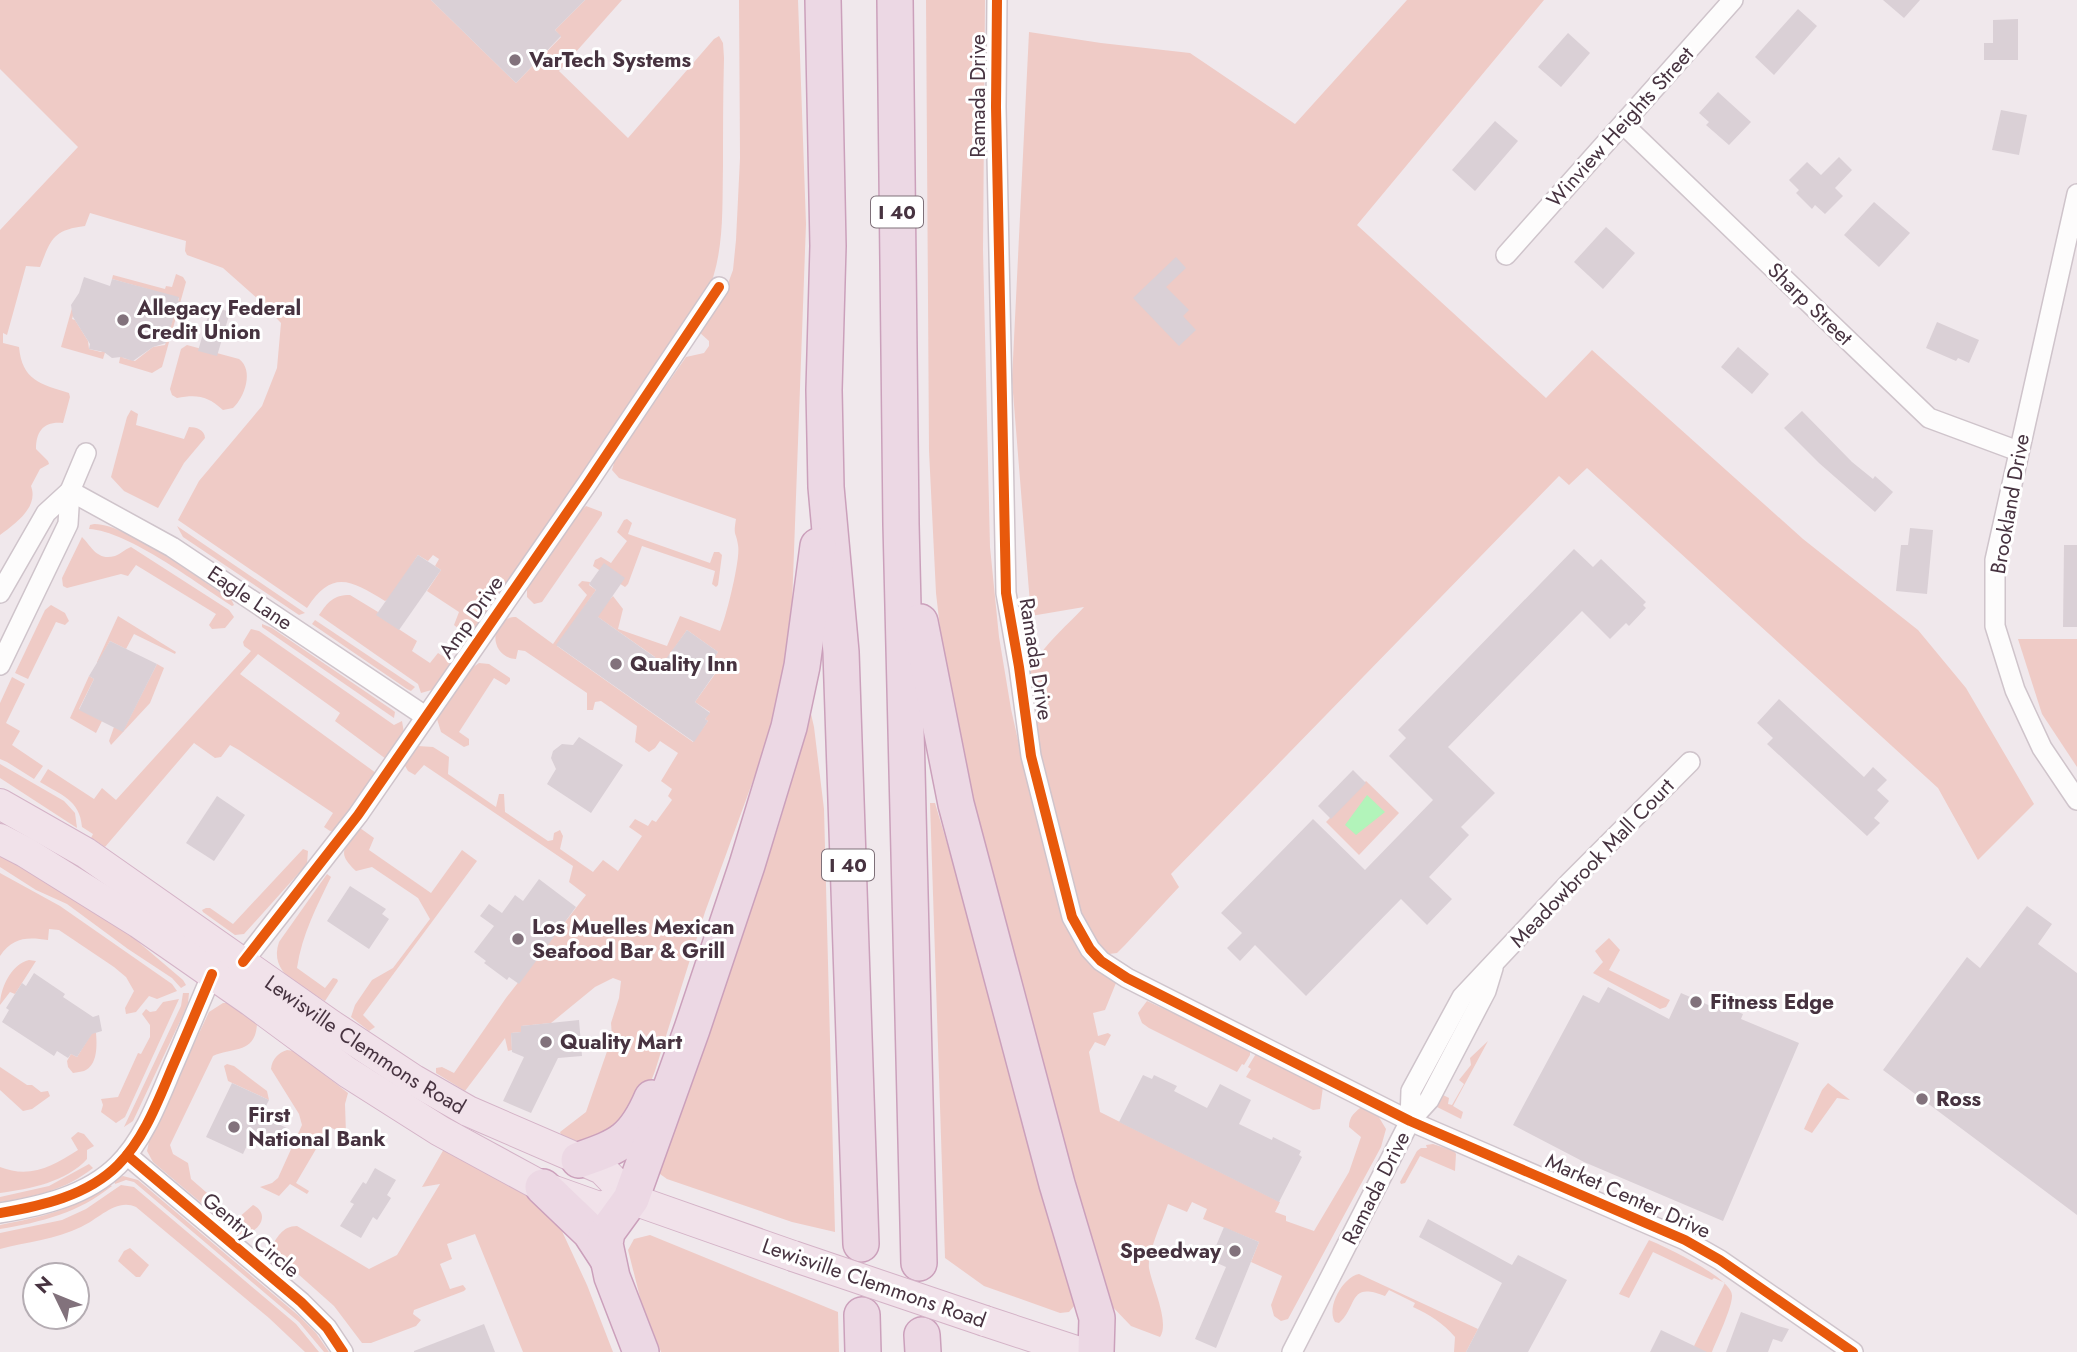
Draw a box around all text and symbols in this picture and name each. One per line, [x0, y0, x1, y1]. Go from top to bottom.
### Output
street label: Ramada Drive [963, 34, 993, 158]
street label: Winview Heights Street [1540, 40, 1700, 214]
place label: VarTech Systems [528, 45, 692, 75]
marker: VarTech Systems [507, 52, 523, 68]
road number: I 40 [871, 196, 923, 228]
street label: Sharp Street [1761, 256, 1859, 352]
place label: Allegacy Federal Credit Union [136, 293, 301, 347]
marker: Allegacy Federal Credit Union [115, 312, 131, 328]
street label: Brookland Drive [1983, 431, 2037, 576]
street label: Eagle Lane [201, 558, 299, 638]
street label: Amp Drive [431, 569, 511, 665]
street label: Ramada Drive [1012, 596, 1060, 722]
place label: Quality Inn [630, 649, 738, 679]
marker: Quality Inn [608, 656, 624, 672]
street label: Meadowbrook Mall Court [1503, 772, 1681, 954]
road number: I 40 [822, 850, 874, 880]
place label: Los Muelles Mexican Seafood Bar & Grill [532, 912, 735, 966]
marker: Los Muelles Mexican Seafood Bar & Grill [510, 931, 526, 947]
street label: Lewisville Clemmons Road [259, 968, 471, 1122]
place label: Fitness Edge [1710, 987, 1834, 1017]
marker: Fitness Edge [1688, 994, 1704, 1010]
place label: Quality Mart [560, 1027, 683, 1057]
marker: Quality Mart [538, 1034, 554, 1050]
place label: Ross [1936, 1084, 1982, 1114]
marker: Ross [1914, 1091, 1930, 1107]
place label: First National Bank [248, 1100, 386, 1154]
marker: First National Bank [226, 1119, 242, 1135]
street label: Ramada Drive [1335, 1126, 1417, 1250]
street label: Market Center Drive [1541, 1146, 1715, 1246]
street label: Gentry Circle [196, 1185, 306, 1285]
street label: Lewisville Clemmons Road [758, 1231, 990, 1335]
place label: Speedway [1120, 1236, 1222, 1266]
marker: Speedway [1227, 1243, 1243, 1259]
north arrow [21, 1261, 91, 1331]
text: N [29, 1270, 59, 1299]

